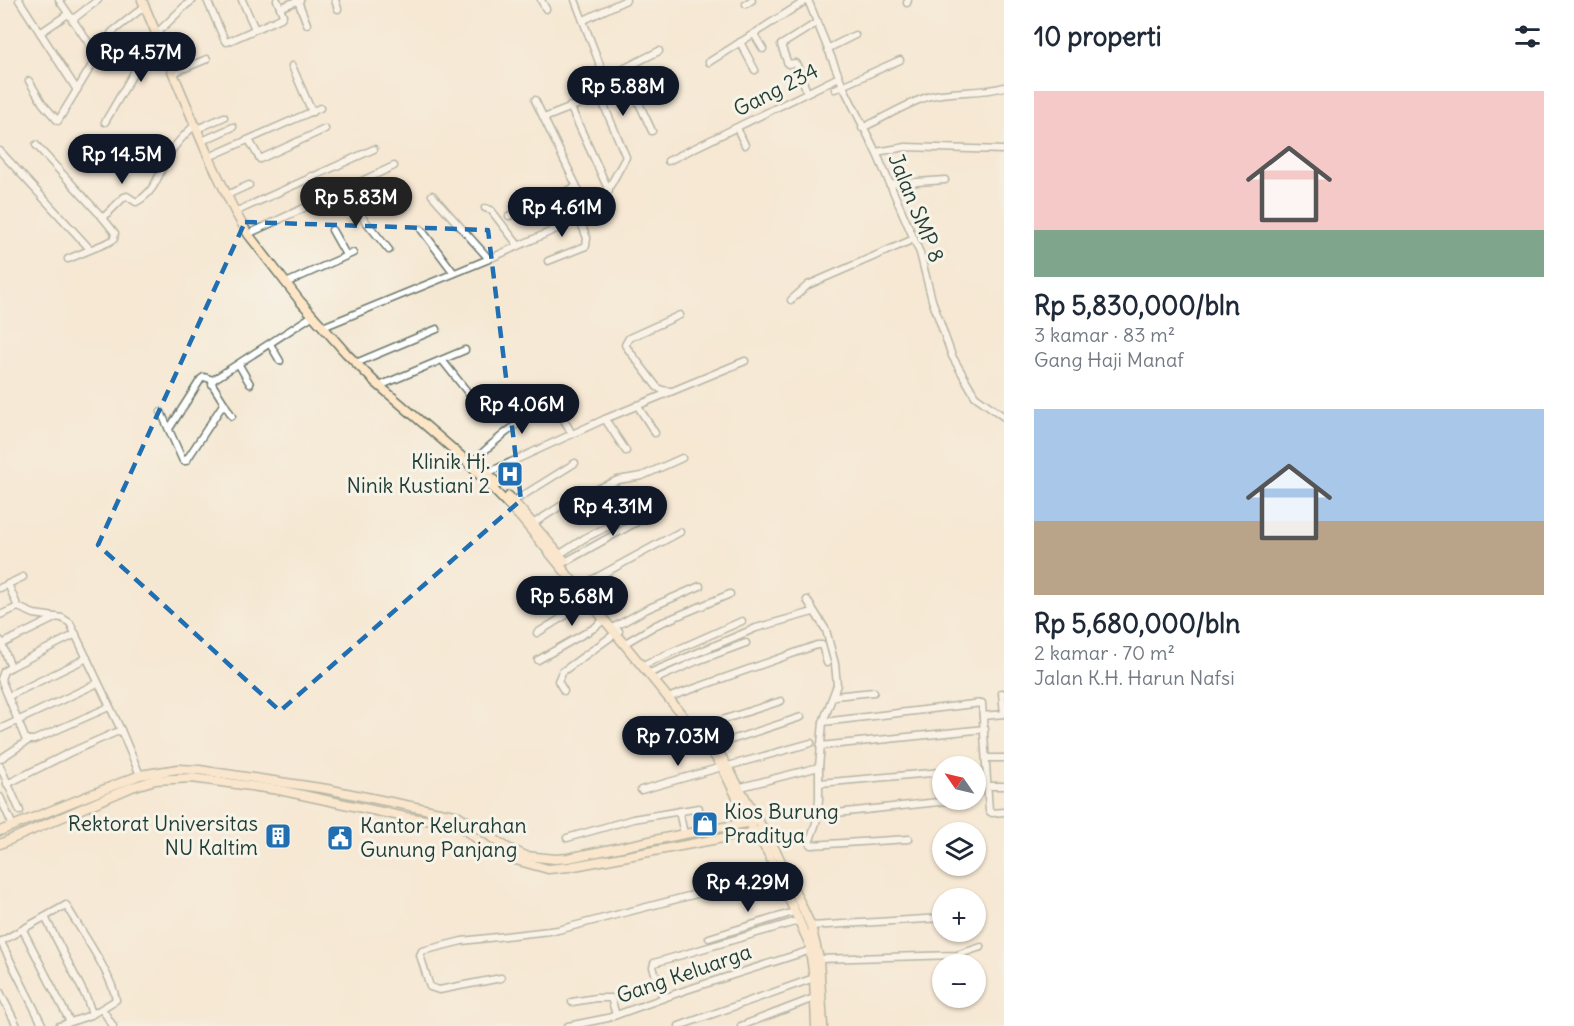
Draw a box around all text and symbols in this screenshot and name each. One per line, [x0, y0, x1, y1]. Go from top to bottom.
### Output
text: 10 properti [1034, 20, 1161, 53]
icon: filters [1511, 20, 1544, 53]
pin: Rp 4.57M [79, 32, 203, 83]
text: Rp 4.57M [100, 39, 182, 64]
street label: Gang 234 [729, 57, 823, 122]
pin: Rp 5.88M [561, 66, 685, 117]
text: Rp 5.88M [581, 73, 665, 98]
icon: home [1235, 130, 1343, 238]
pin: Rp 14.5M [60, 134, 184, 185]
text: Rp 14.5M [82, 141, 162, 166]
street label: Jalan SMP 8 [882, 149, 951, 266]
pin: Rp 5.83M [294, 177, 418, 228]
text: Rp 5.83M [314, 184, 398, 209]
pin: Rp 4.61M [500, 187, 624, 238]
text: Rp 4.61M [522, 194, 602, 219]
text: Rp 5,830,000/bln [1034, 289, 1240, 322]
text: 3 kamar · 83 m² [1034, 322, 1175, 347]
text: Gang Haji Manaf [1034, 347, 1184, 372]
pin: Rp 4.06M [460, 384, 584, 435]
text: Rp 4.06M [479, 391, 565, 416]
place label: Klinik Hj. Ninik Kustiani 2 [347, 448, 490, 499]
icon: home [1235, 448, 1343, 556]
hospital icon: Klinik Hj. Ninik Kustiani 2 [495, 459, 525, 489]
pin: Rp 4.31M [551, 486, 675, 537]
text: Rp 4.31M [573, 493, 653, 518]
pin: Rp 5.68M [510, 576, 634, 627]
text: Rp 5.68M [530, 583, 614, 608]
text: Rp 5,680,000/bln [1034, 607, 1240, 640]
text: 2 kamar · 70 m² [1034, 640, 1175, 665]
text: Jalan K.H. Harun Nafsi [1034, 665, 1235, 690]
pin: Rp 7.03M [616, 716, 740, 767]
text: Rp 7.03M [636, 723, 720, 748]
north arrow [932, 756, 986, 810]
map controls [932, 756, 986, 1008]
place label: Kios Burung Praditya [724, 798, 839, 849]
shop icon: Kios Burung Praditya [690, 809, 720, 839]
place label: Rektorat Universitas NU Kaltim [68, 810, 258, 861]
place label: Kantor Kelurahan Gunung Panjang [360, 812, 527, 863]
building icon: Rektorat Universitas NU Kaltim [263, 821, 293, 851]
button: layers [932, 822, 986, 876]
public building icon: Kantor Kelurahan Gunung Panjang [325, 823, 355, 853]
pin: Rp 4.29M [686, 862, 810, 913]
text: Rp 4.29M [706, 869, 790, 894]
button: + [932, 888, 986, 942]
street label: Gang Keluarga [613, 938, 755, 1009]
button: − [932, 954, 986, 1008]

